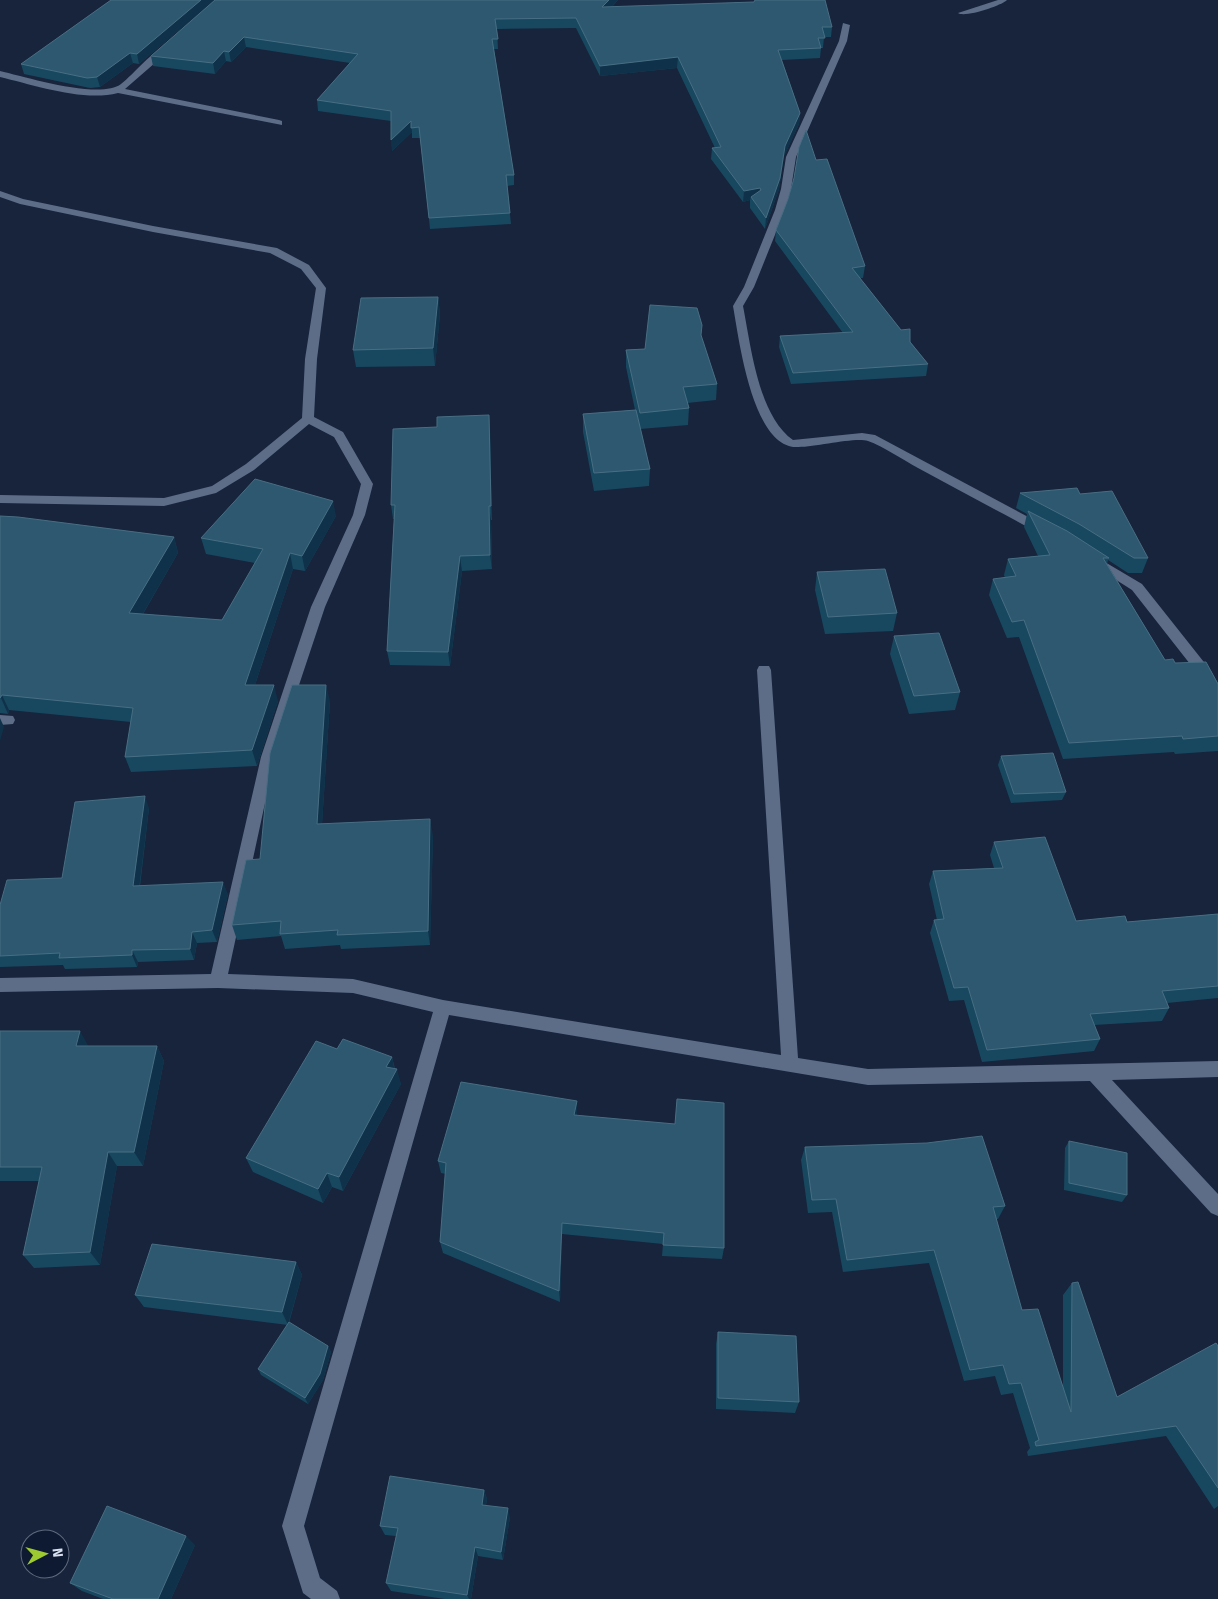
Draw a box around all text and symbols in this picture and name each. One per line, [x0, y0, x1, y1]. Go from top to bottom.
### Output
north arrow [20, 1529, 70, 1579]
text: N [48, 1547, 66, 1558]

